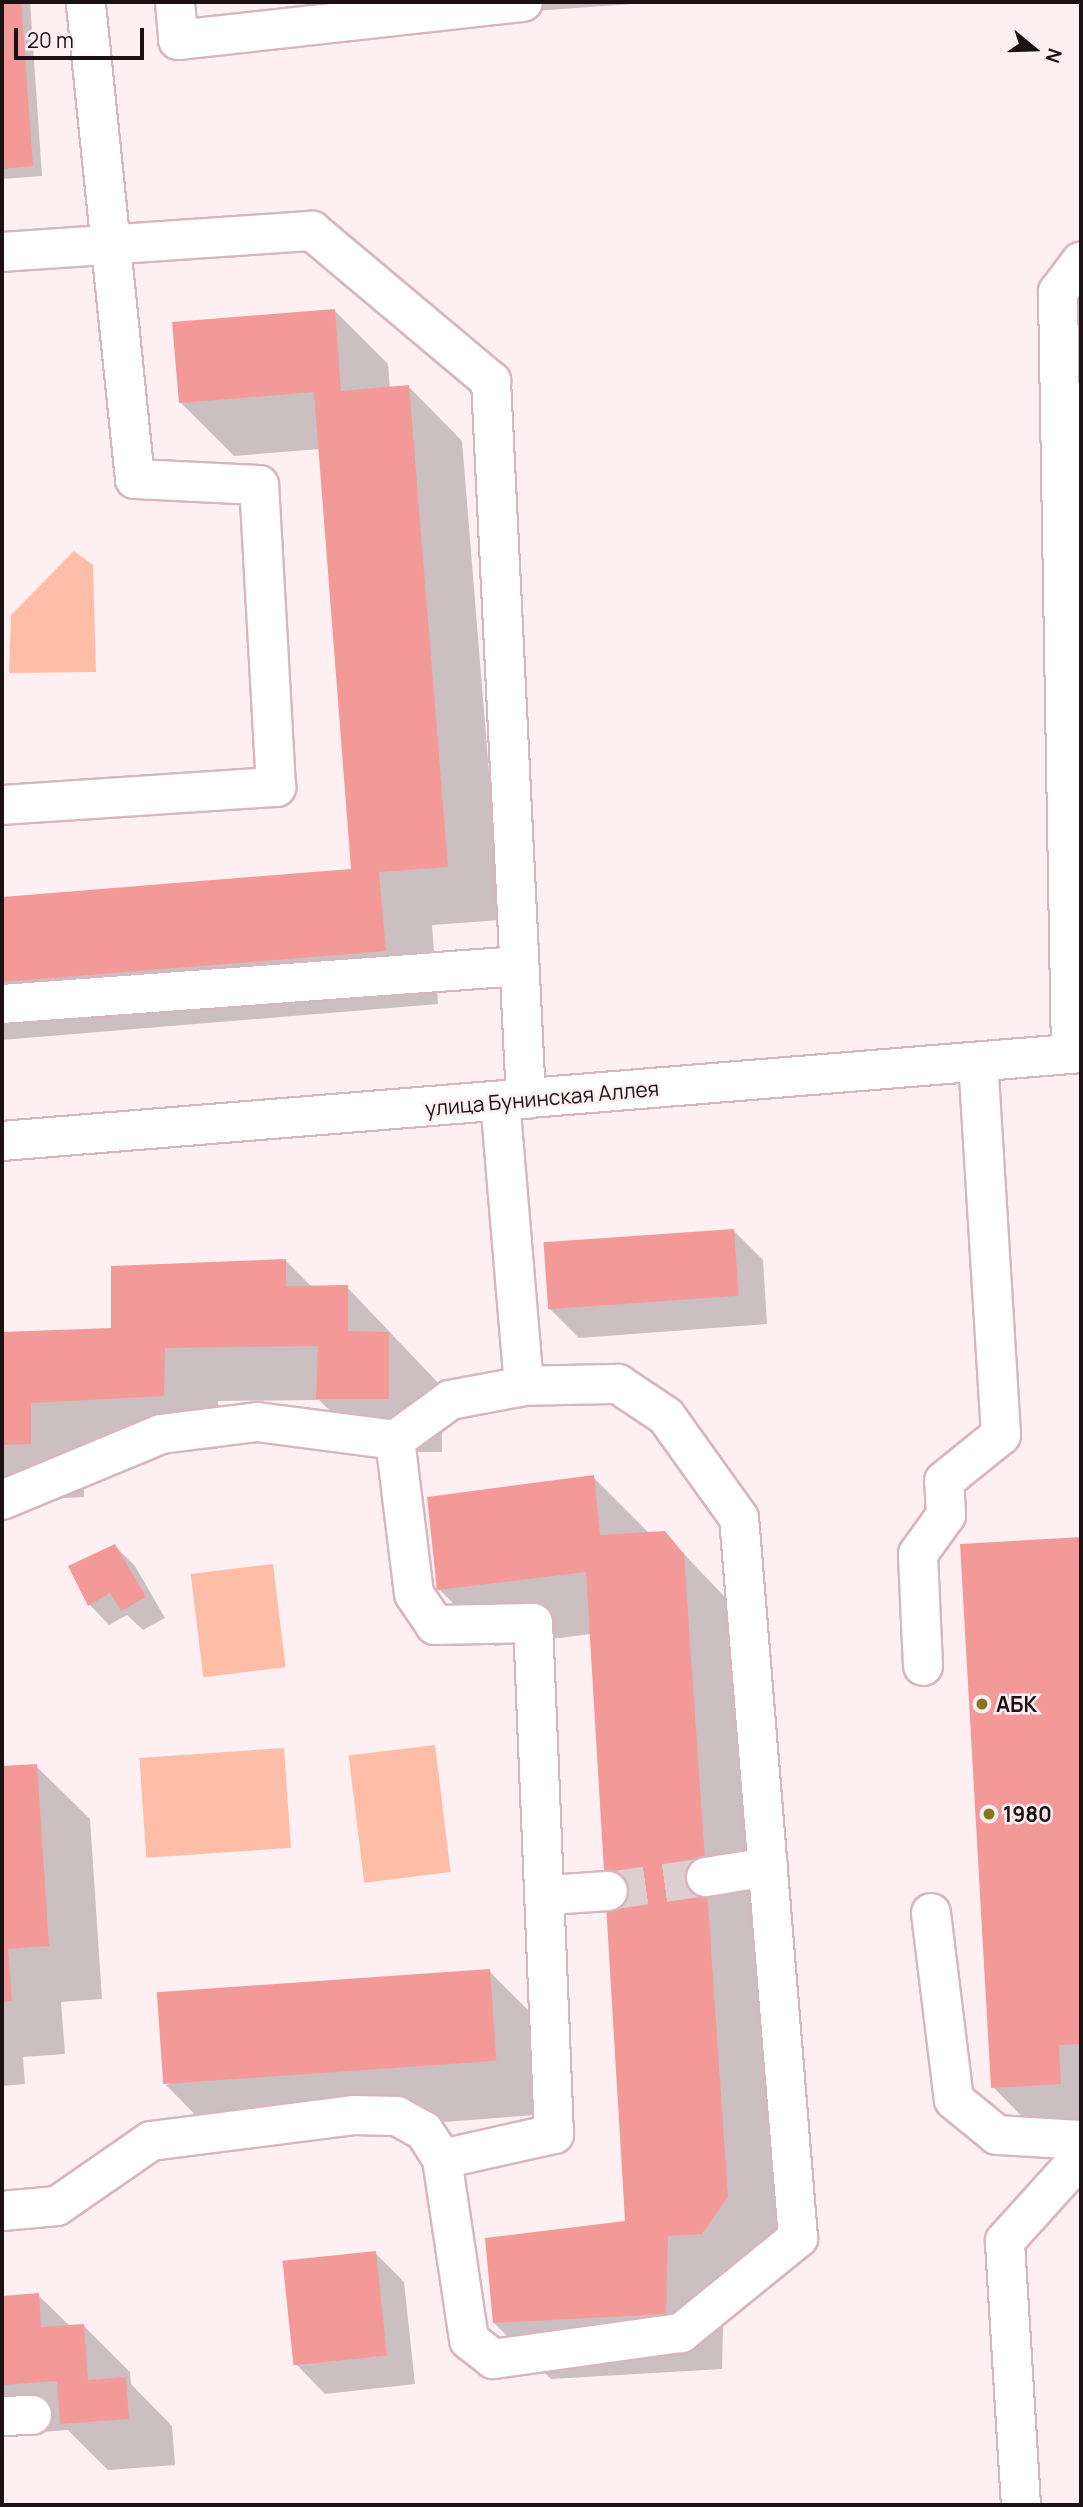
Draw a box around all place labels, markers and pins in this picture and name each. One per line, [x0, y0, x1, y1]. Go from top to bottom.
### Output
place label: АБК [996, 1691, 1037, 1717]
marker: АБК [974, 1696, 990, 1712]
place label: 1980 [1003, 1801, 1052, 1827]
marker: 1980 [981, 1806, 997, 1822]

